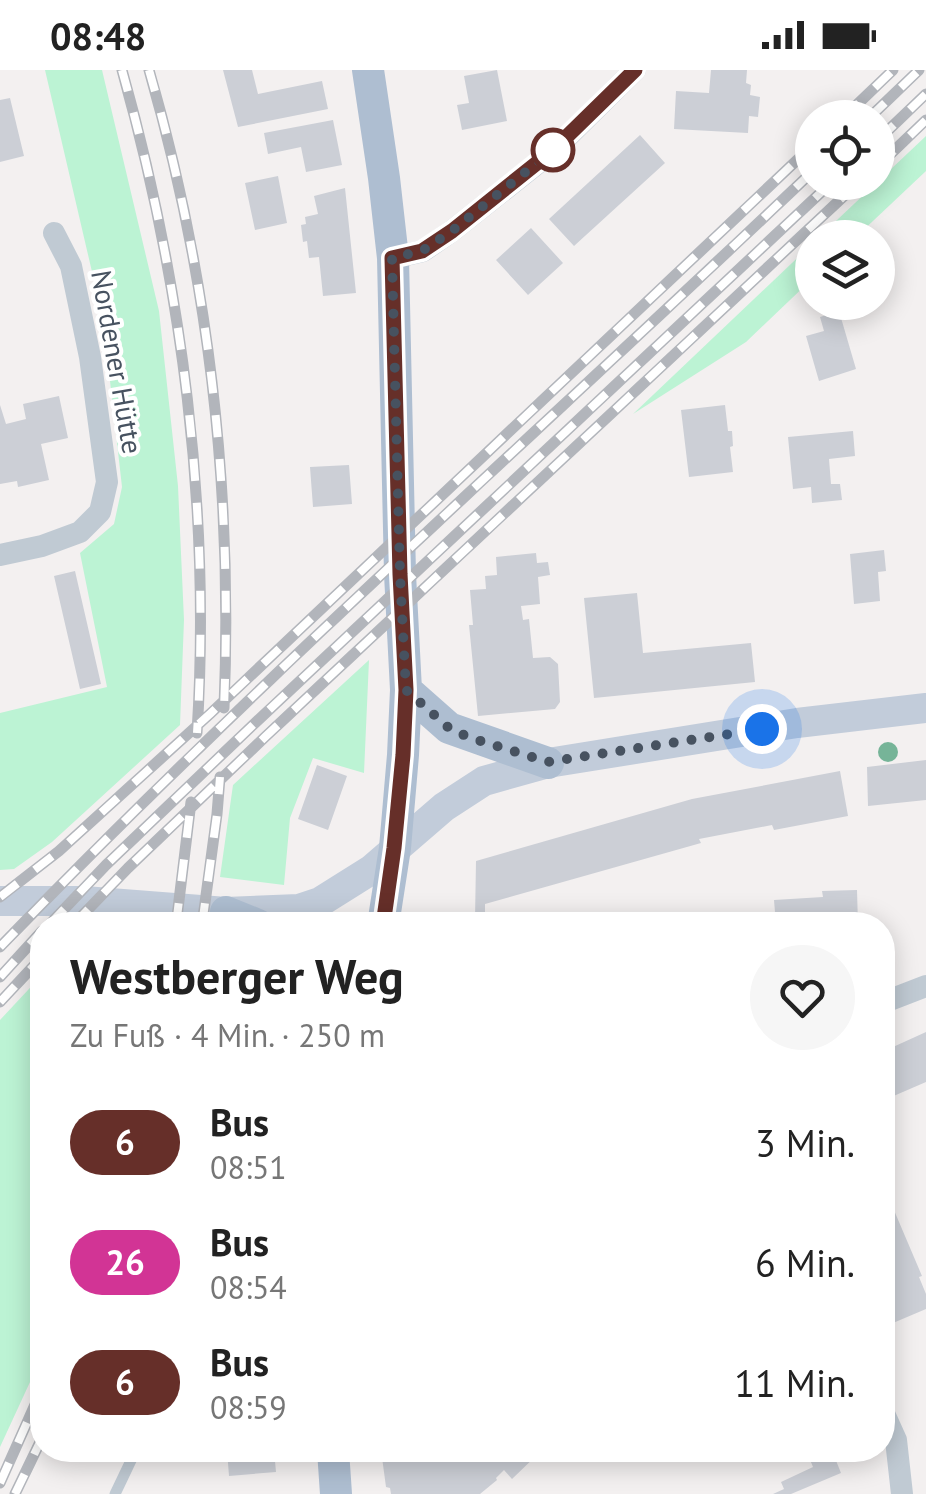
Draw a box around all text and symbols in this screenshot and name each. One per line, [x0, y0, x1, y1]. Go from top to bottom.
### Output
text: 08:48 [50, 11, 146, 60]
map controls [795, 100, 895, 320]
button: locate [795, 100, 895, 200]
unlabelled marker [532, 129, 574, 171]
button: layers [795, 220, 895, 320]
street label: Nordener Hütte [83, 267, 152, 457]
your location [737, 704, 787, 754]
text: Westberger Weg [70, 945, 404, 1007]
button: heart [750, 945, 855, 1050]
text: Zu Fuß · 4 Min. · 250 m [70, 1014, 385, 1056]
text: Bus [210, 1097, 269, 1146]
text: 3 Min. [755, 1118, 855, 1167]
text: 6 [115, 1119, 135, 1165]
text: 08:51 [210, 1146, 287, 1188]
text: Bus [210, 1217, 269, 1266]
text: 6 Min. [755, 1238, 855, 1287]
text: 26 [105, 1239, 145, 1285]
text: 08:54 [210, 1266, 287, 1308]
text: Bus [210, 1337, 269, 1386]
text: 11 Min. [734, 1358, 855, 1407]
text: 6 [115, 1359, 135, 1405]
text: 08:59 [210, 1386, 287, 1428]

